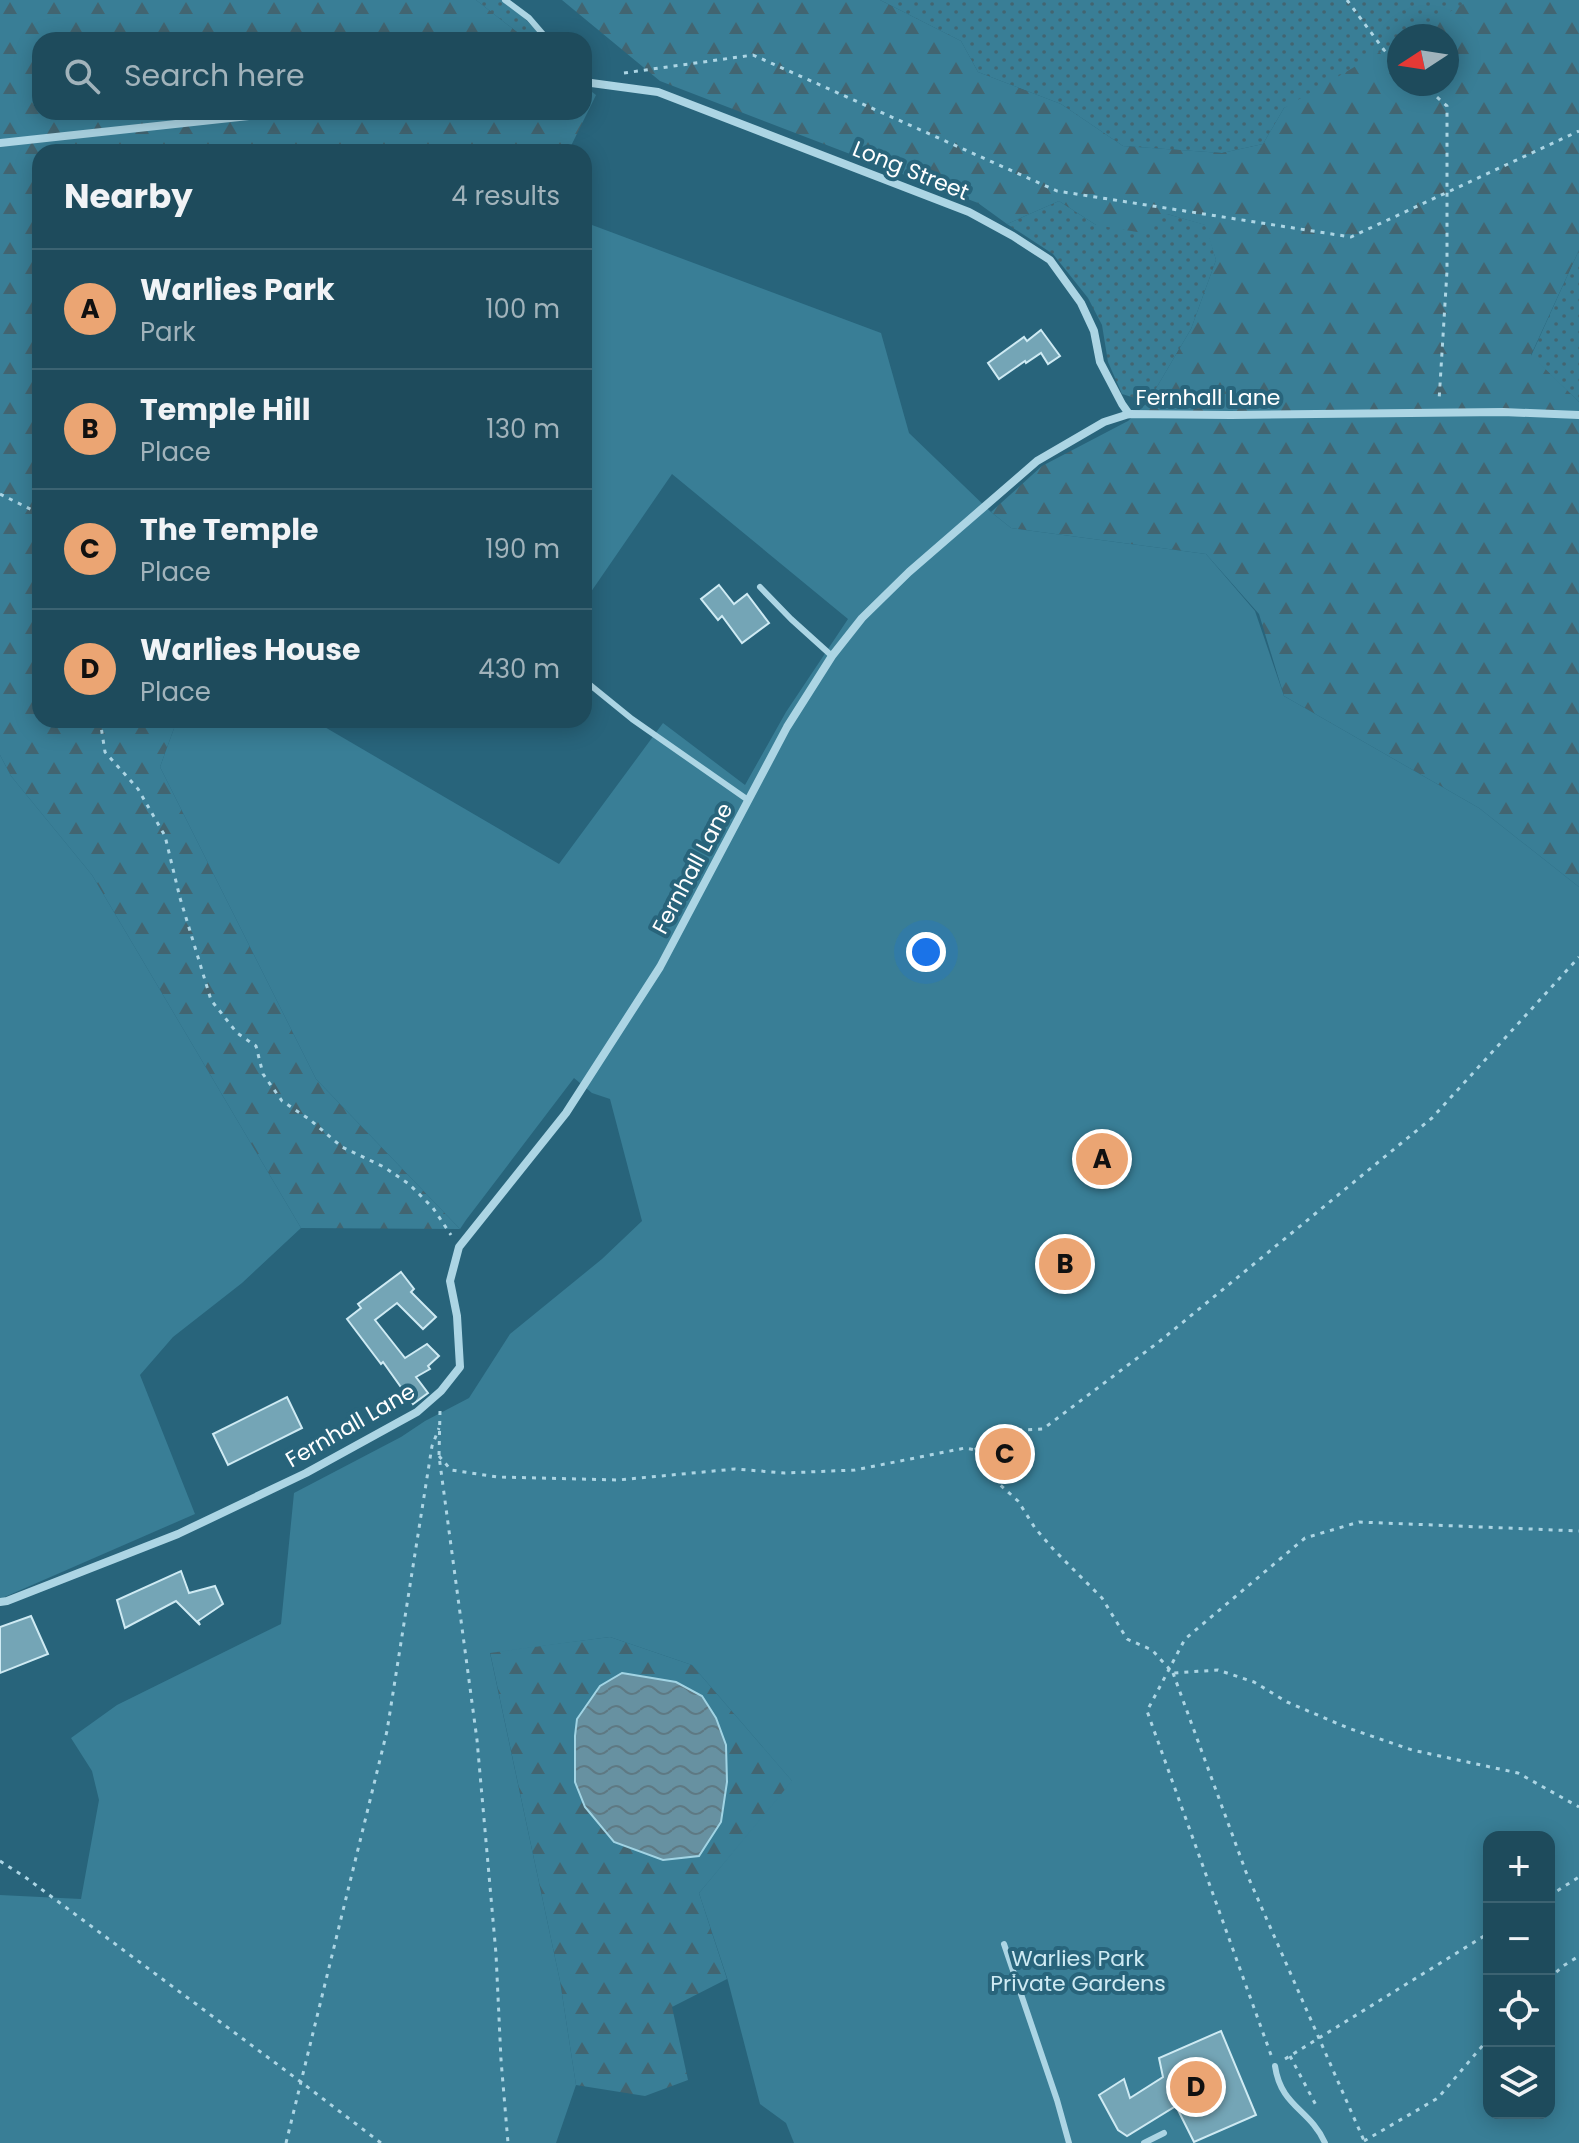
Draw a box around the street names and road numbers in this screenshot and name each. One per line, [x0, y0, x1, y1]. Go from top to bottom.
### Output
street label: Long Street [848, 133, 974, 208]
street label: Fernhall Lane [1136, 382, 1280, 413]
street label: Fernhall Lane [645, 797, 740, 939]
street label: Fernhall Lane [280, 1376, 421, 1475]

